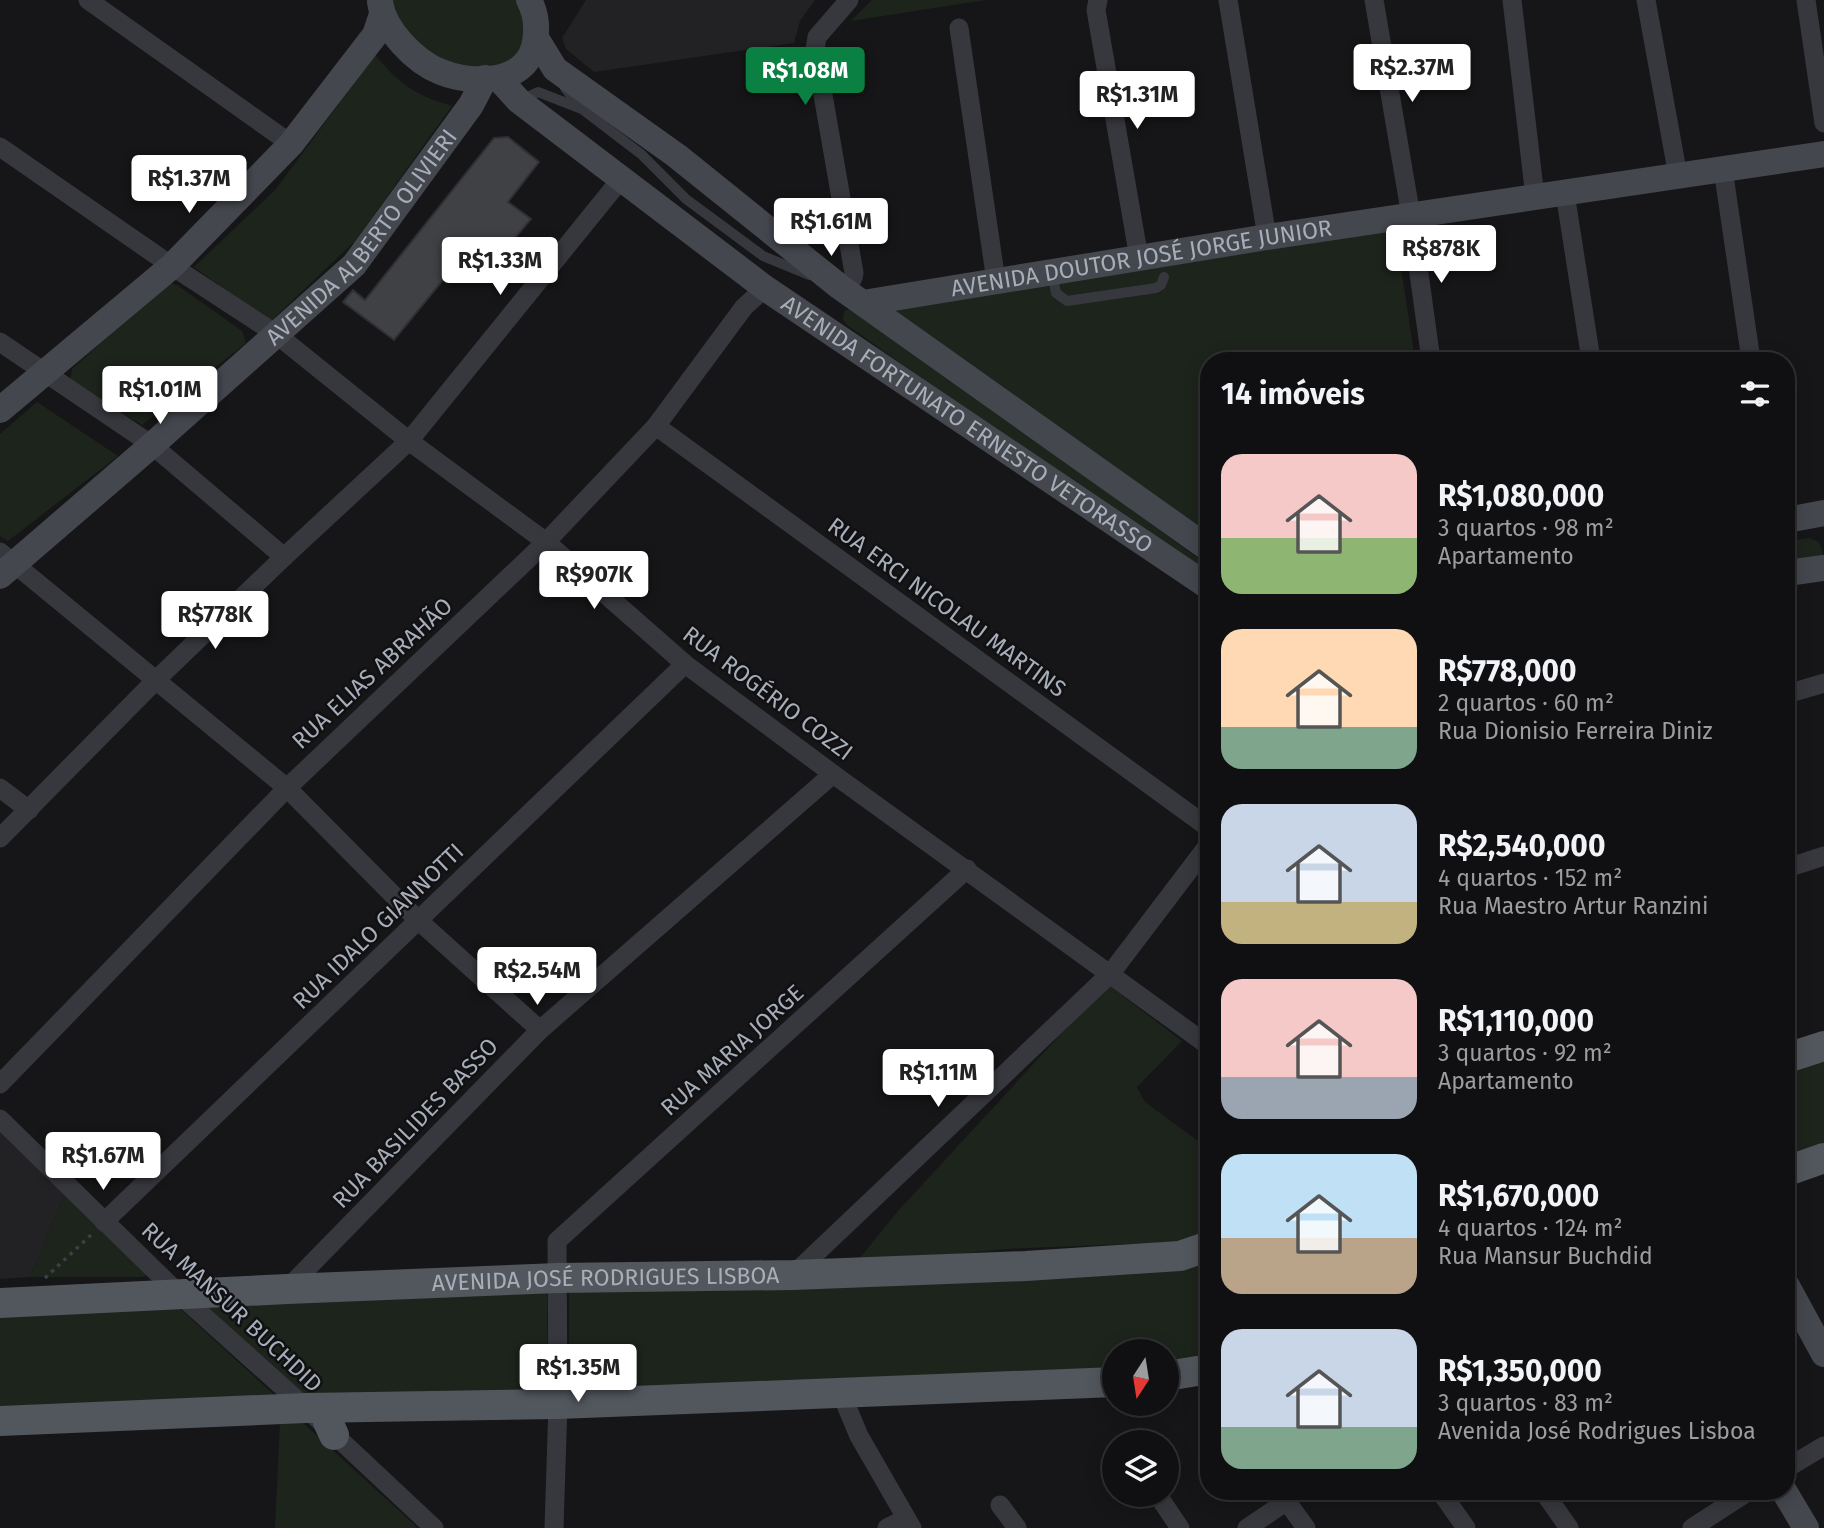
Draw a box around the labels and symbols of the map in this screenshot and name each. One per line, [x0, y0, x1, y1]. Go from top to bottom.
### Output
pin: R$2.37M [1347, 44, 1477, 104]
pin: R$1.08M [740, 48, 870, 107]
pin: R$1.31M [1072, 72, 1202, 131]
street label: AVENIDA ALBERTO OLIVIERI [260, 123, 463, 351]
pin: R$1.37M [124, 156, 254, 215]
pin: R$1.61M [766, 198, 896, 258]
street label: AVENIDA DOUTOR JOSÉ JORGE JUNIOR [949, 214, 1334, 302]
pin: R$878K [1384, 226, 1498, 285]
pin: R$1.33M [435, 238, 565, 297]
street label: AVENIDA FORTUNATO ERNESTO VETORASSO [776, 289, 1158, 559]
pin: R$1.01M [95, 366, 225, 426]
street label: RUA ERCI NICOLAU MARTINS [822, 511, 1072, 703]
pin: R$907K [537, 552, 651, 611]
street label: RUA ELIAS ABRAHÃO [286, 591, 458, 755]
pin: R$778K [158, 592, 272, 651]
street label: RUA ROGÉRIO COZZI [677, 619, 859, 766]
street label: RUA IDALO GIANNOTTI [287, 837, 469, 1015]
pin: R$2.54M [472, 948, 602, 1007]
street label: RUA MARIA JORGE [655, 979, 809, 1121]
street label: RUA BASILIDES BASSO [326, 1032, 504, 1214]
pin: R$1.11M [873, 1050, 1003, 1109]
pin: R$1.67M [38, 1132, 168, 1192]
street label: RUA MANSUR BUCHDID [136, 1216, 328, 1398]
street label: AVENIDA JOSÉ RODRIGUES LISBOA [431, 1261, 780, 1297]
north arrow [1102, 1339, 1180, 1416]
pin: R$1.35M [513, 1344, 643, 1404]

